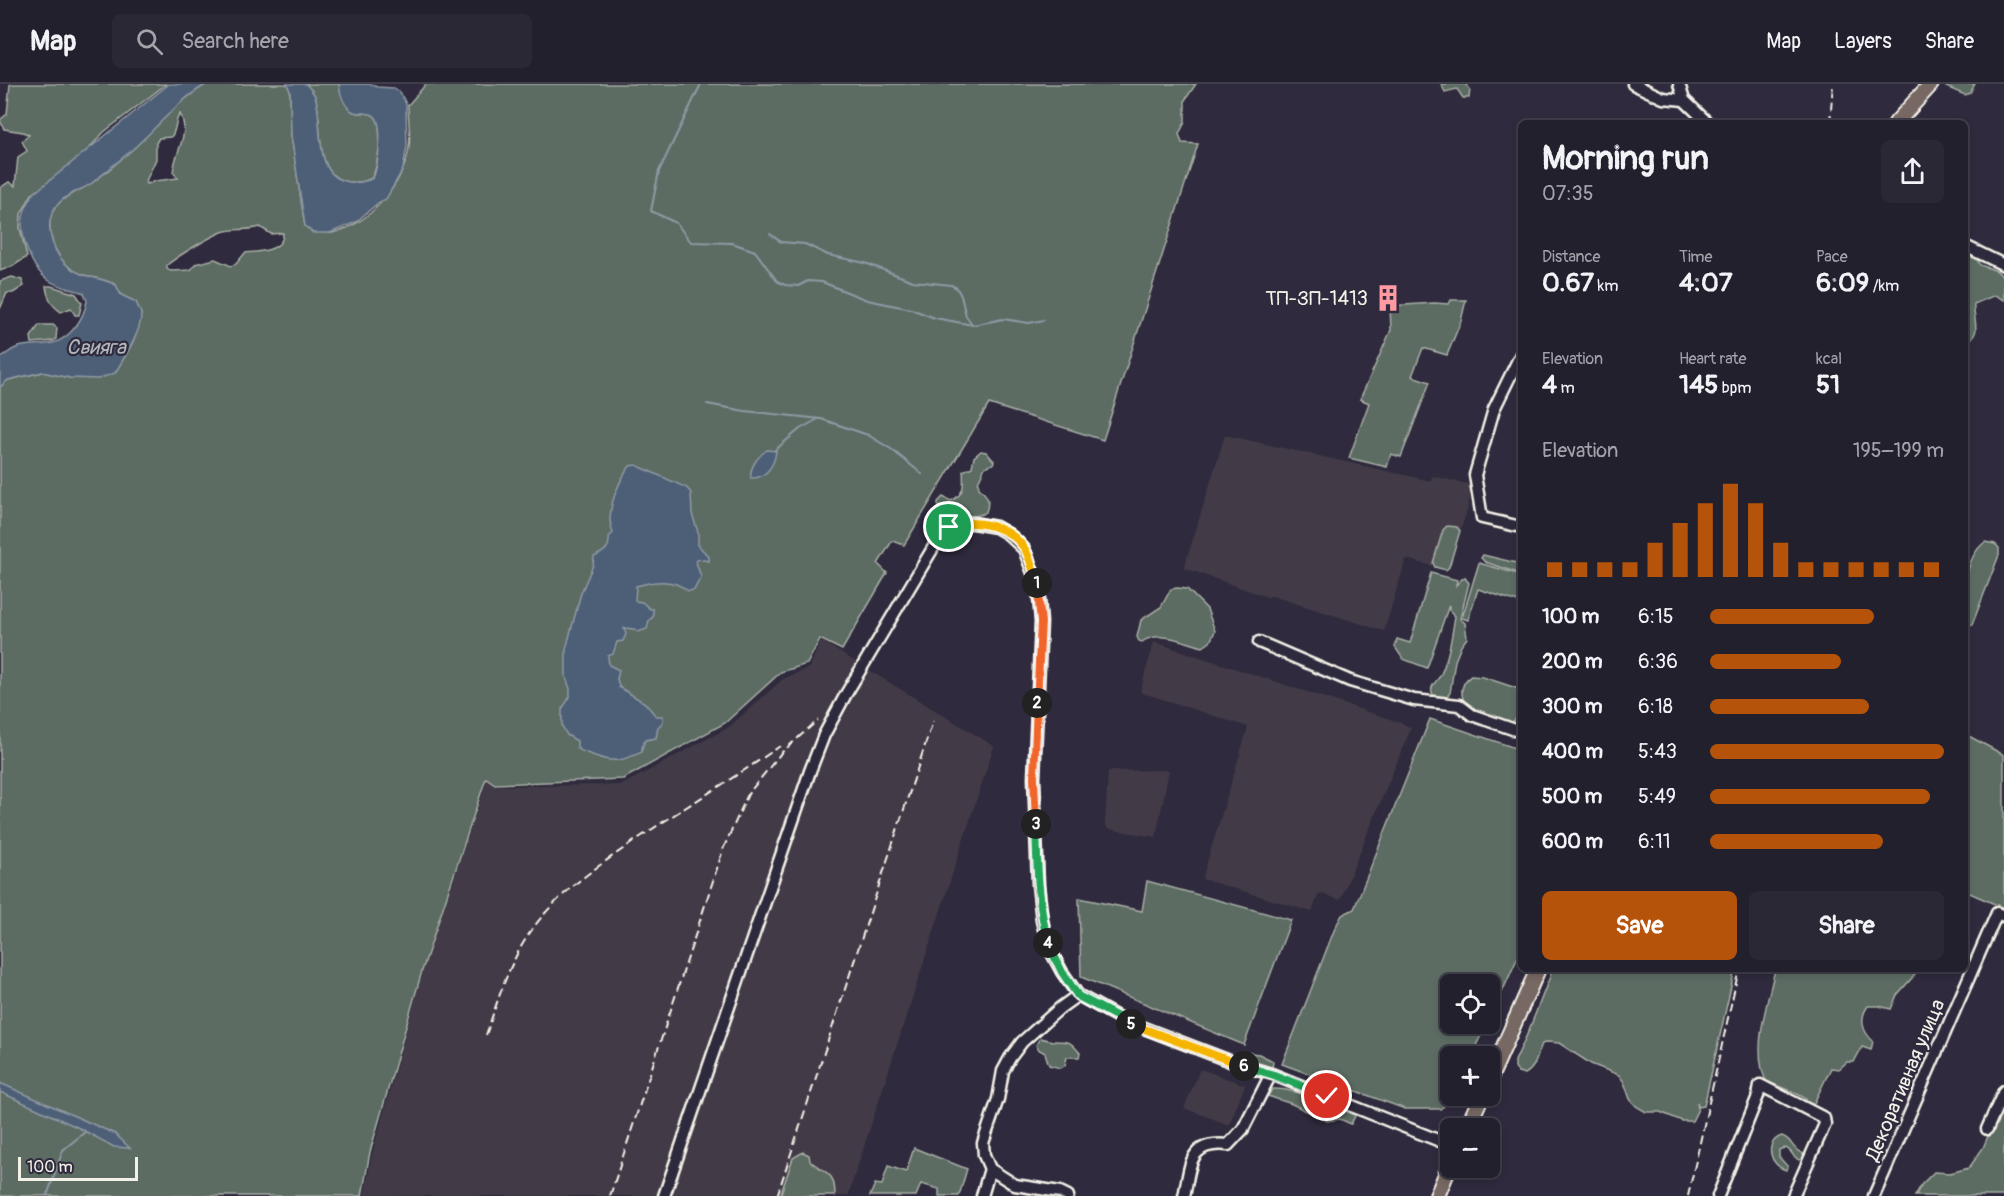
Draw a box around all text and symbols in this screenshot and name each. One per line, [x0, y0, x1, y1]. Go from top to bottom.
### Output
search box [112, 14, 532, 68]
text: Map [30, 24, 76, 59]
icon: search [133, 25, 166, 58]
text: Search here [181, 27, 289, 55]
text: Map [1766, 28, 1801, 55]
text: Layers [1834, 28, 1892, 55]
text: Share [1925, 28, 1974, 55]
text: Morning run [1542, 138, 1709, 179]
button: share [1881, 140, 1944, 203]
text: 07:35 [1542, 181, 1594, 206]
text: Distance [1542, 247, 1601, 267]
text: Time [1679, 247, 1712, 267]
text: Pace [1816, 247, 1848, 267]
text: 0.67 [1542, 267, 1594, 299]
text: 4:07 [1679, 267, 1733, 299]
text: 6:09 [1816, 267, 1869, 299]
text: km [1594, 276, 1618, 296]
text: /km [1869, 276, 1899, 296]
building icon: ТП-ЗП-1413 [1373, 283, 1403, 313]
place label: ТП-ЗП-1413 [1265, 286, 1368, 311]
water label: Свияга [66, 334, 127, 361]
text: Elevation [1542, 349, 1603, 369]
text: Heart rate [1679, 349, 1746, 369]
text: kcal [1816, 349, 1842, 369]
text: 4 [1542, 369, 1557, 401]
text: 145 [1679, 369, 1718, 401]
text: 51 [1816, 369, 1840, 401]
text: m [1557, 378, 1575, 398]
text: bpm [1718, 378, 1751, 398]
text: Elevation [1542, 438, 1618, 463]
text: 195–199 m [1853, 438, 1944, 463]
pin [923, 501, 974, 552]
icon: arrive [932, 510, 965, 543]
pin: 1 [1022, 568, 1052, 598]
text: 1 [1034, 573, 1040, 593]
text: 100 m [1542, 604, 1599, 629]
text: 6:15 [1638, 604, 1674, 629]
text: 200 m [1542, 649, 1603, 674]
text: 6:36 [1638, 649, 1678, 674]
pin: 2 [1022, 688, 1052, 718]
text: 2 [1033, 693, 1041, 713]
text: 300 m [1542, 694, 1603, 719]
text: 6:18 [1638, 694, 1673, 719]
text: 400 m [1542, 739, 1603, 764]
text: 5:43 [1638, 739, 1677, 764]
text: 500 m [1542, 784, 1602, 809]
text: 5:49 [1638, 784, 1676, 809]
pin: 3 [1021, 809, 1051, 839]
text: 3 [1032, 814, 1040, 834]
text: 600 m [1542, 829, 1603, 854]
text: 6:11 [1638, 829, 1671, 854]
button: Save [1542, 891, 1737, 960]
button: Share [1749, 891, 1944, 960]
pin: 4 [1033, 928, 1063, 958]
text: 4 [1043, 933, 1053, 953]
map controls [1440, 974, 1500, 1178]
button: locate [1440, 974, 1500, 1034]
street label: Декоративная улица [1859, 995, 1950, 1166]
pin: 5 [1116, 1009, 1146, 1039]
text: 5 [1127, 1014, 1135, 1034]
button: + [1440, 1046, 1500, 1106]
pin: 6 [1229, 1051, 1259, 1081]
text: 6 [1239, 1056, 1249, 1076]
pin [1301, 1070, 1352, 1121]
icon: check [1310, 1079, 1343, 1112]
button: − [1440, 1118, 1500, 1178]
scale bar [18, 1154, 138, 1182]
text: 100 m [27, 1157, 73, 1177]

